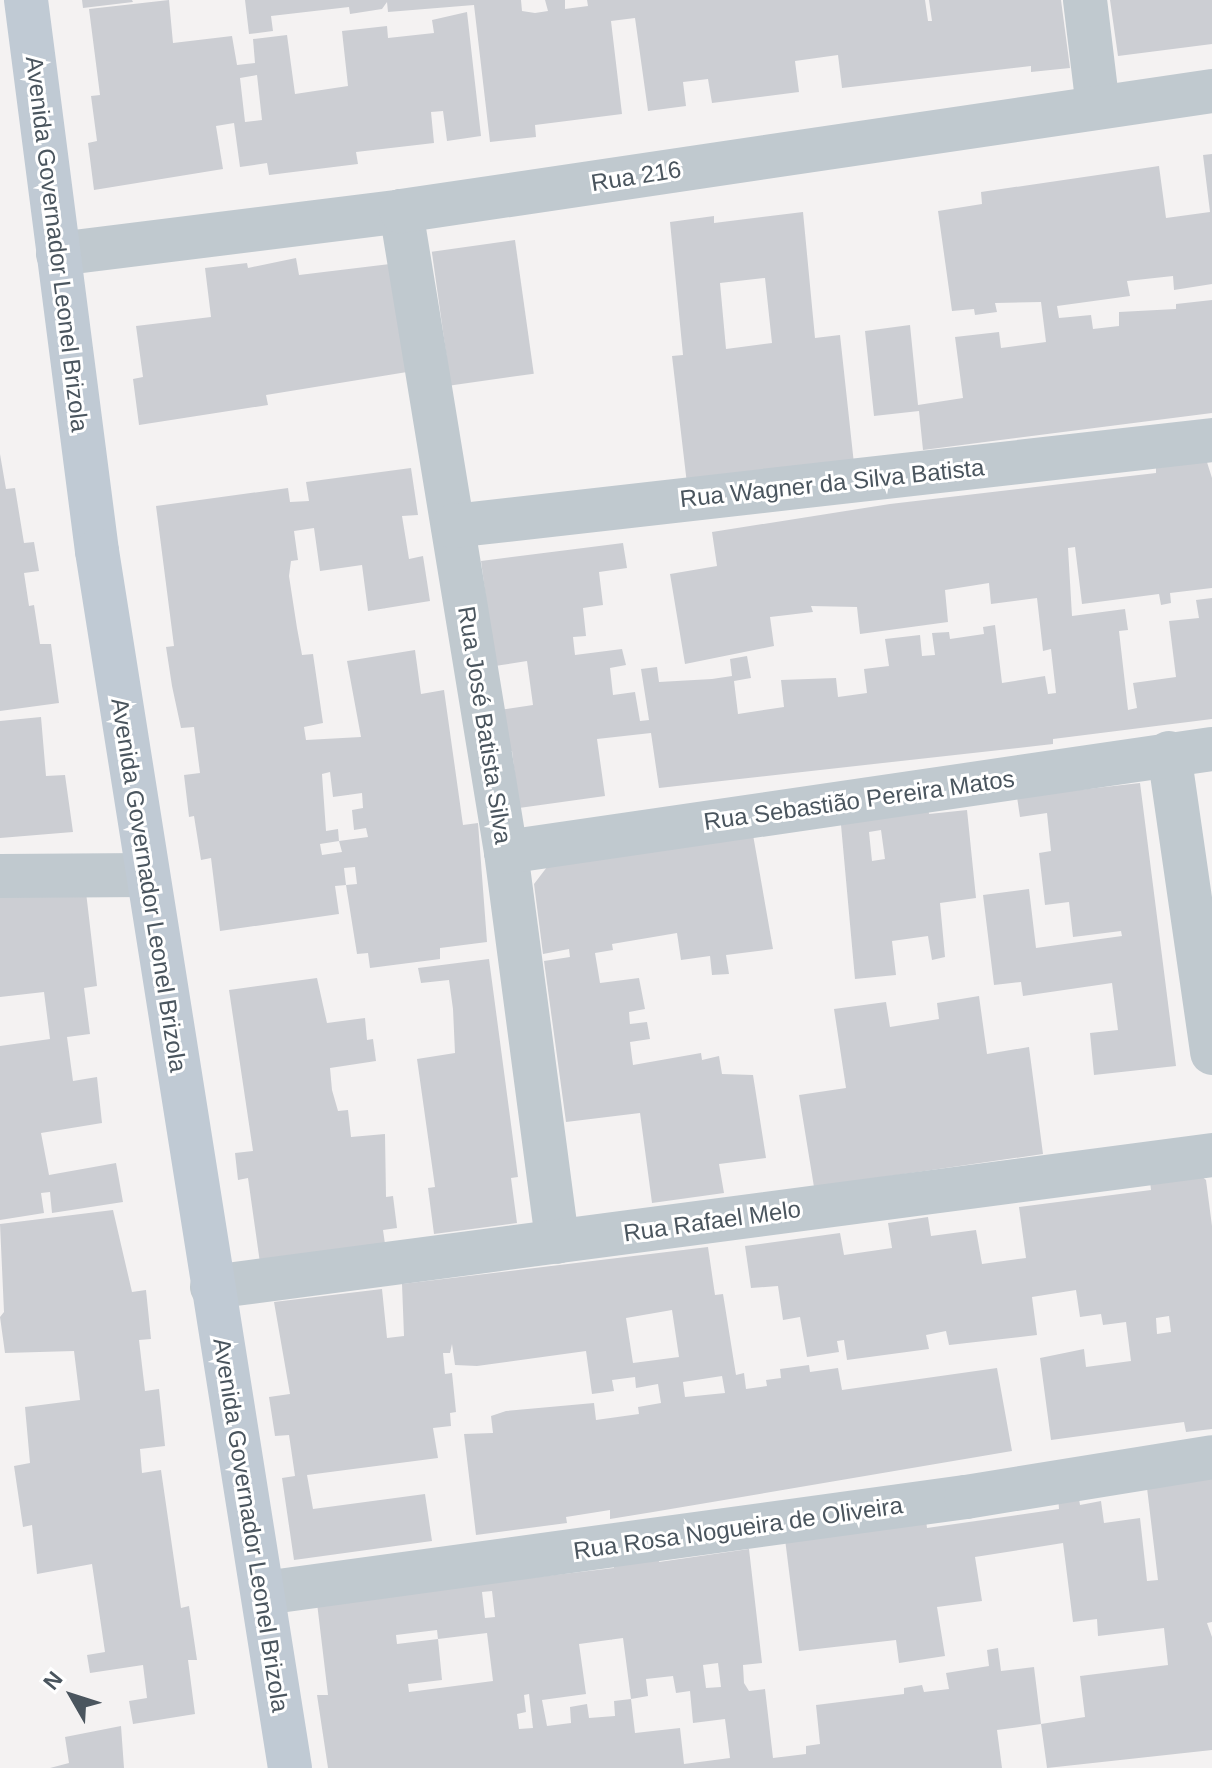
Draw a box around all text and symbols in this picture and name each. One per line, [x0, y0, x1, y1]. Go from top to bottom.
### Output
street label: Avenida Governador Leonel Brizola [20, 54, 94, 434]
street label: Rua 216 [589, 155, 683, 197]
street label: Rua Wagner da Silva Batista [678, 453, 986, 513]
street label: Rua José Batista Silva [452, 604, 518, 846]
street label: Avenida Governador Leonel Brizola [105, 696, 193, 1074]
street label: Rua Sebastião Pereira Matos [702, 764, 1016, 836]
street label: Rua Rafael Melo [621, 1194, 803, 1248]
street label: Avenida Governador Leonel Brizola [207, 1336, 295, 1714]
street label: Rua Rosa Nogueira de Oliveira [572, 1491, 904, 1565]
north arrow [32, 1656, 112, 1736]
text: N [38, 1667, 68, 1695]

